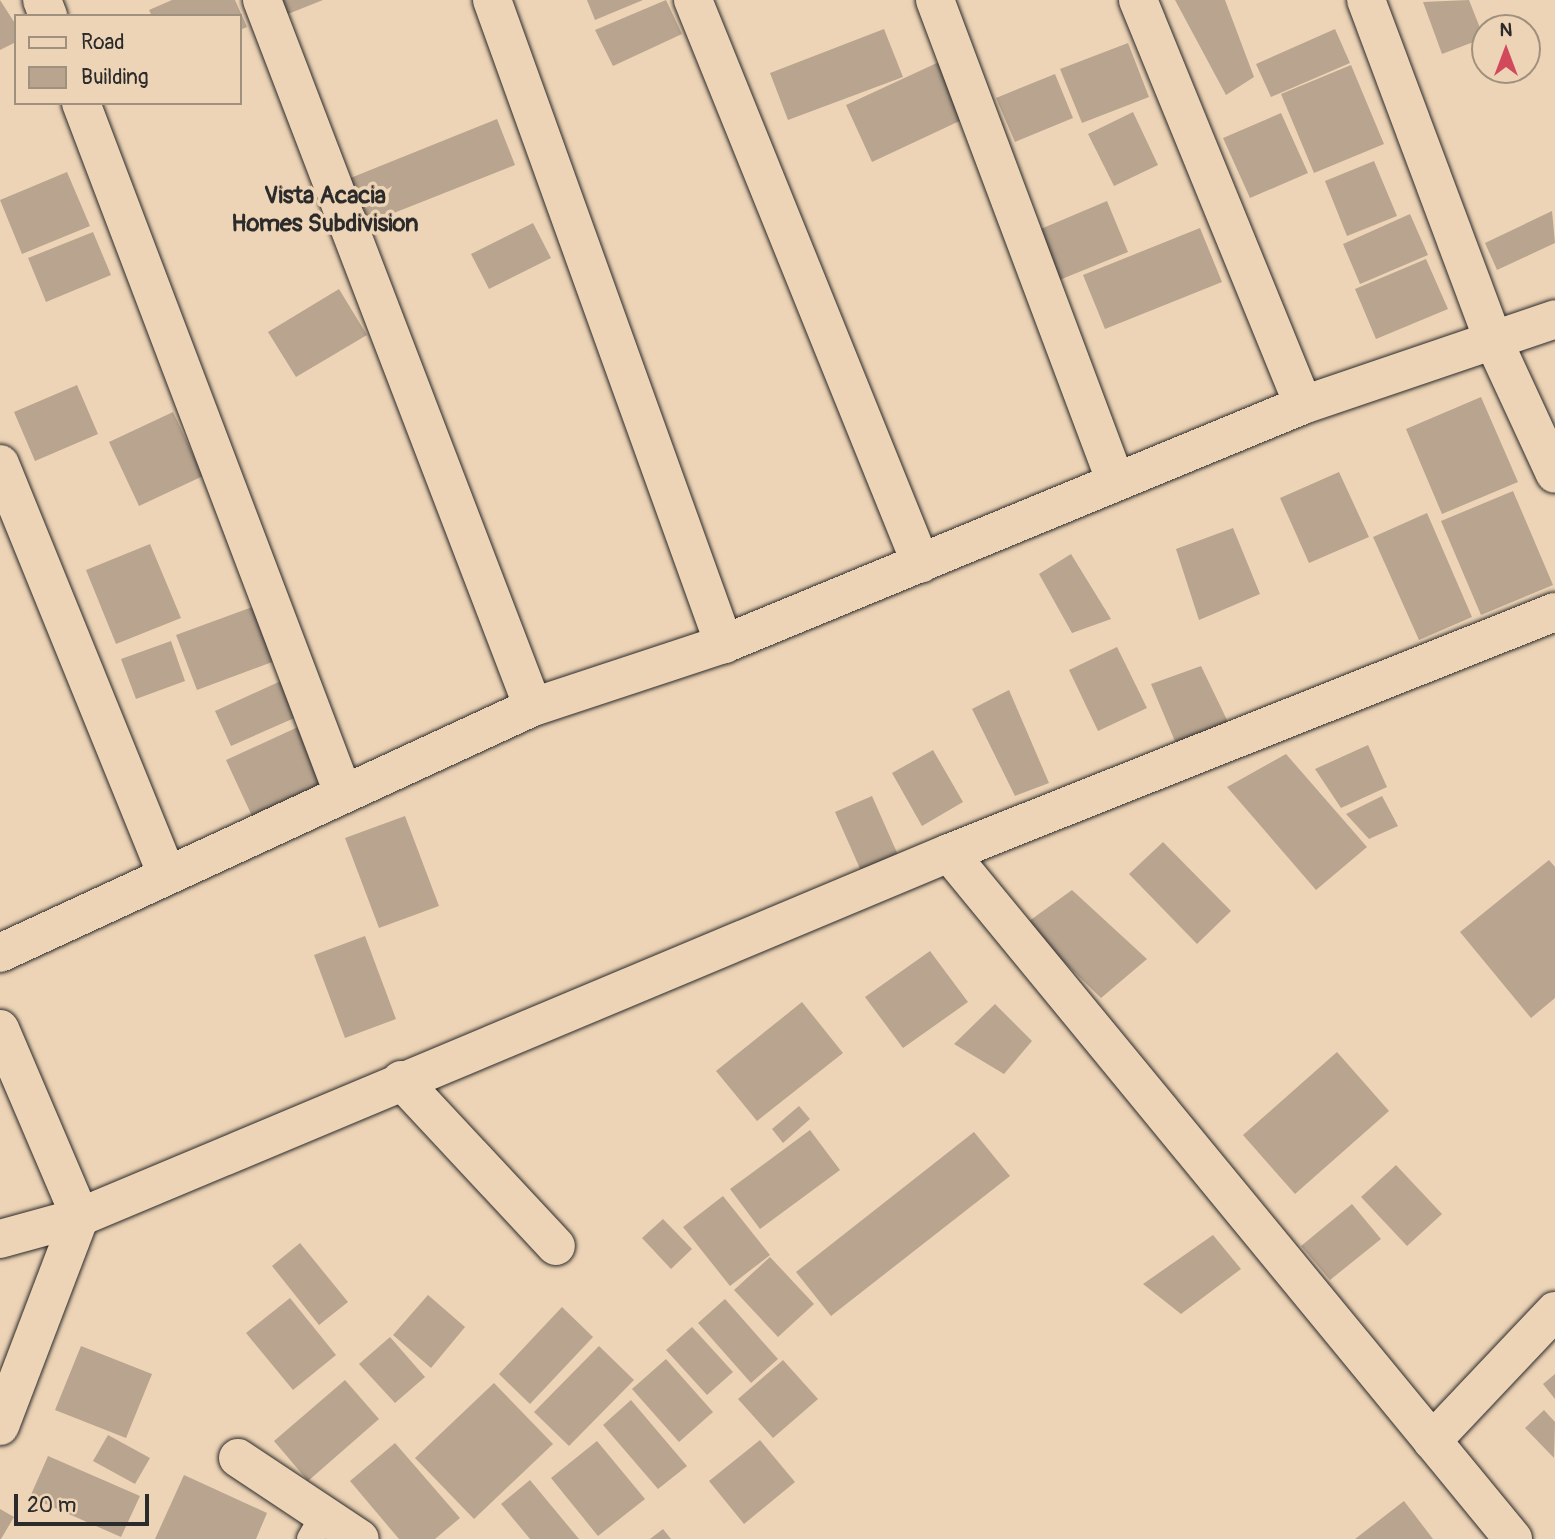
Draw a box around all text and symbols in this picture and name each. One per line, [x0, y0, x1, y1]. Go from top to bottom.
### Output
legend [14, 14, 242, 105]
north arrow [1471, 14, 1541, 84]
text: N [1500, 18, 1512, 42]
text: Road [81, 29, 125, 56]
text: Building [81, 64, 148, 91]
district label: Vista Acacia Homes Subdivision [231, 182, 419, 238]
scale bar [18, 1480, 152, 1524]
text: 20 m [27, 1492, 76, 1519]

